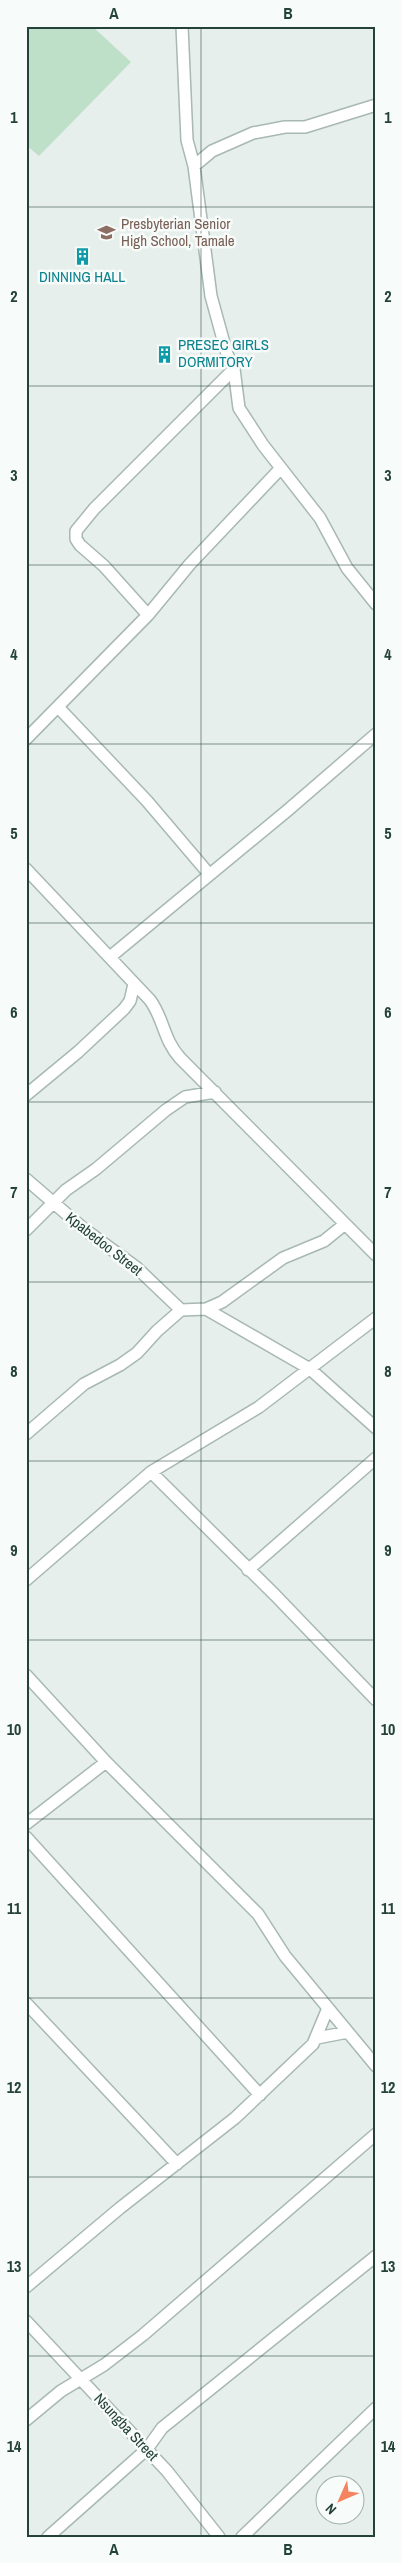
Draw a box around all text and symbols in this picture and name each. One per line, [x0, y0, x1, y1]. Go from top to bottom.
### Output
text: A [109, 2, 119, 24]
text: B [283, 2, 293, 24]
text: 1 [10, 106, 18, 128]
text: 1 [384, 106, 392, 128]
place label: Presbyterian Senior High School, Tamale [121, 213, 235, 251]
school or university icon: Presbyterian Senior High School, Tamale [97, 223, 117, 243]
building icon: DINNING HALL [72, 246, 92, 266]
place label: DINNING HALL [39, 266, 125, 287]
text: 2 [10, 285, 18, 307]
text: 2 [384, 285, 392, 307]
place label: PRESEC GIRLS DORMITORY [178, 334, 269, 372]
building icon: PRESEC GIRLS DORMITORY [154, 344, 174, 364]
text: 3 [10, 464, 18, 486]
text: 3 [384, 464, 392, 486]
text: 4 [10, 643, 18, 665]
text: 4 [384, 643, 392, 665]
text: 5 [10, 822, 18, 844]
text: 5 [384, 822, 392, 844]
text: 6 [10, 1001, 18, 1023]
text: 6 [384, 1001, 392, 1023]
text: 7 [10, 1181, 18, 1203]
text: 7 [384, 1181, 392, 1203]
street label: Kpabedoo Street [61, 1207, 148, 1281]
text: 8 [10, 1360, 18, 1382]
text: 8 [384, 1360, 392, 1382]
text: 9 [10, 1539, 18, 1561]
text: 9 [384, 1539, 392, 1561]
text: 10 [7, 1718, 21, 1740]
text: 10 [381, 1718, 395, 1740]
text: 11 [7, 1897, 22, 1919]
text: 11 [381, 1897, 396, 1919]
text: 12 [7, 2076, 21, 2098]
text: 12 [381, 2076, 395, 2098]
text: 13 [7, 2255, 21, 2277]
text: 13 [381, 2255, 395, 2277]
street label: Nsungba Street [90, 2388, 164, 2465]
text: 14 [7, 2435, 22, 2457]
text: 14 [381, 2435, 396, 2457]
north arrow [314, 2476, 364, 2526]
text: N [322, 2500, 340, 2518]
text: A [109, 2538, 119, 2560]
text: B [283, 2538, 293, 2560]

